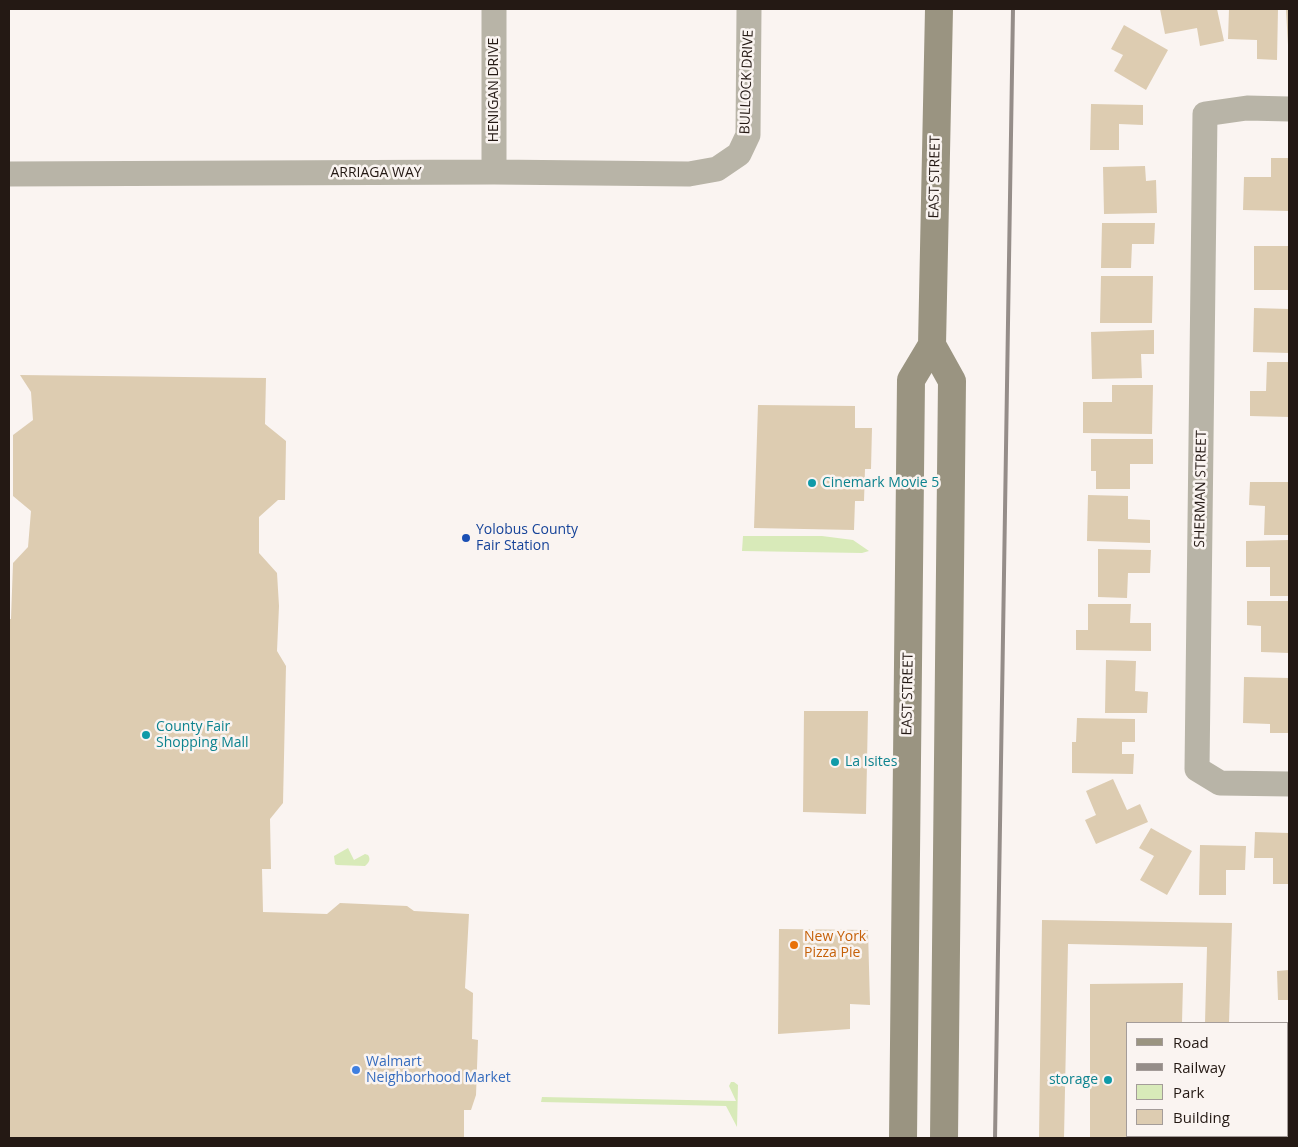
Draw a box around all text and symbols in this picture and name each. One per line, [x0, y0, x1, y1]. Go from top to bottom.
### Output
street label: BULLOCK DRIVE [737, 29, 757, 135]
street label: HENIGAN DRIVE [486, 38, 502, 142]
street label: EAST STREET [926, 135, 944, 219]
street label: ARRIAGA WAY [330, 165, 422, 181]
street label: SHERMAN STREET [1192, 430, 1210, 548]
place label: Cinemark Movie 5 [822, 475, 939, 491]
marker: Cinemark Movie 5 [806, 477, 818, 489]
place label: Yolobus County Fair Station [476, 522, 578, 554]
marker: Yolobus County Fair Station [460, 532, 472, 544]
street label: EAST STREET [899, 652, 917, 736]
place label: County Fair Shopping Mall [156, 719, 249, 752]
marker: County Fair Shopping Mall [140, 729, 152, 741]
place label: La Isites [845, 754, 897, 770]
marker: La Isites [829, 756, 841, 768]
place label: New York Pizza Pie [804, 929, 866, 962]
marker: New York Pizza Pie [788, 939, 800, 951]
legend [1126, 1022, 1288, 1137]
text: Road [1173, 1032, 1209, 1052]
place label: Walmart Neighborhood Market [366, 1054, 511, 1086]
text: Railway [1173, 1057, 1226, 1077]
marker: Walmart Neighborhood Market [350, 1064, 362, 1076]
place label: storage [1049, 1072, 1098, 1088]
marker: storage [1102, 1074, 1114, 1086]
text: Park [1173, 1082, 1204, 1102]
text: Building [1173, 1107, 1230, 1127]

